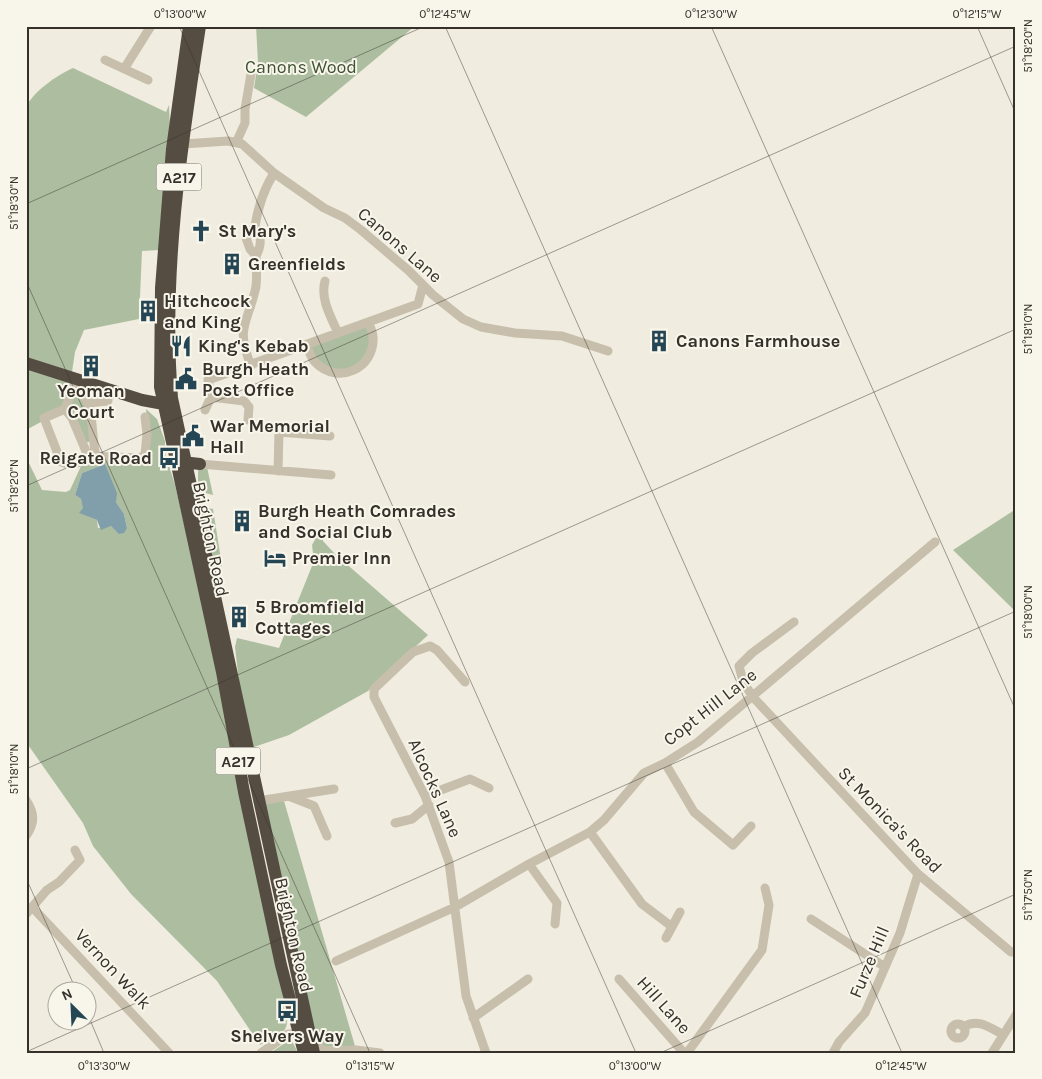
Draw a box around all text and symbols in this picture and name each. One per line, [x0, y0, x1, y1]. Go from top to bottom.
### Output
text: 0°13'00"W [154, 7, 207, 21]
text: 0°12'45"W [419, 7, 471, 21]
text: 0°12'30"W [685, 7, 737, 21]
text: 0°12'15"W [953, 7, 1002, 21]
text: 51°18'20"N [1021, 19, 1035, 73]
park label: Canons Wood [245, 56, 357, 78]
road number: A217 [156, 163, 202, 190]
text: 51°18'30"N [7, 176, 21, 230]
street label: Canons Lane [353, 202, 447, 288]
church icon: St Mary's [188, 218, 214, 244]
place label: St Mary's [218, 220, 296, 242]
building icon: Greenfields [219, 251, 245, 277]
place label: Greenfields [248, 253, 346, 275]
place label: Hitchcock and King [164, 290, 251, 333]
building icon: Hitchcock and King [135, 298, 161, 324]
text: 51°18'10"N [1021, 304, 1035, 354]
building icon: Canons Farmhouse [646, 328, 672, 354]
place label: Canons Farmhouse [676, 330, 840, 352]
restaurant icon: King's Kebab [168, 333, 194, 359]
place label: King's Kebab [198, 335, 309, 357]
building icon: Yeoman Court [78, 353, 104, 379]
place label: Burgh Heath Post Office [202, 358, 309, 401]
public building icon: Burgh Heath Post Office [173, 366, 199, 392]
place label: Yeoman Court [57, 380, 125, 423]
place label: War Memorial Hall [210, 415, 330, 458]
public building icon: War Memorial Hall [180, 423, 206, 449]
bus stop icon: Reigate Road [156, 445, 182, 471]
place label: Reigate Road [39, 447, 152, 469]
text: 51°18'20"N [7, 459, 21, 513]
street label: Brighton Road [188, 479, 234, 599]
place label: Burgh Heath Comrades and Social Club [258, 500, 456, 543]
building icon: Burgh Heath Comrades and Social Club [229, 508, 255, 534]
hotel icon: Premier Inn [262, 545, 288, 571]
place label: Premier Inn [292, 547, 391, 569]
text: 51°18'00"N [1021, 585, 1035, 639]
place label: 5 Broomfield Cottages [255, 596, 365, 639]
building icon: 5 Broomfield Cottages [226, 604, 252, 630]
street label: Copt Hill Lane [659, 664, 761, 750]
street label: Alcocks Lane [403, 735, 467, 841]
text: 51°18'10"N [7, 744, 21, 794]
road number: A217 [216, 748, 260, 774]
street label: St Monica's Road [833, 762, 947, 878]
text: 51°17'50"N [1021, 869, 1035, 921]
street label: Brighton Road [270, 875, 318, 995]
street label: Furze Hill [844, 923, 894, 1001]
street label: Vernon Walk [70, 924, 156, 1014]
street label: Hill Lane [632, 972, 696, 1038]
north arrow [48, 982, 98, 1032]
text: N [59, 985, 75, 1004]
bus stop icon: Shelvers Way [274, 998, 300, 1024]
place label: Shelvers Way [230, 1025, 344, 1047]
text: 0°13'30"W [78, 1059, 131, 1073]
text: 0°13'15"W [345, 1059, 395, 1073]
text: 0°13'00"W [609, 1059, 662, 1073]
text: 0°12'45"W [875, 1059, 927, 1073]

